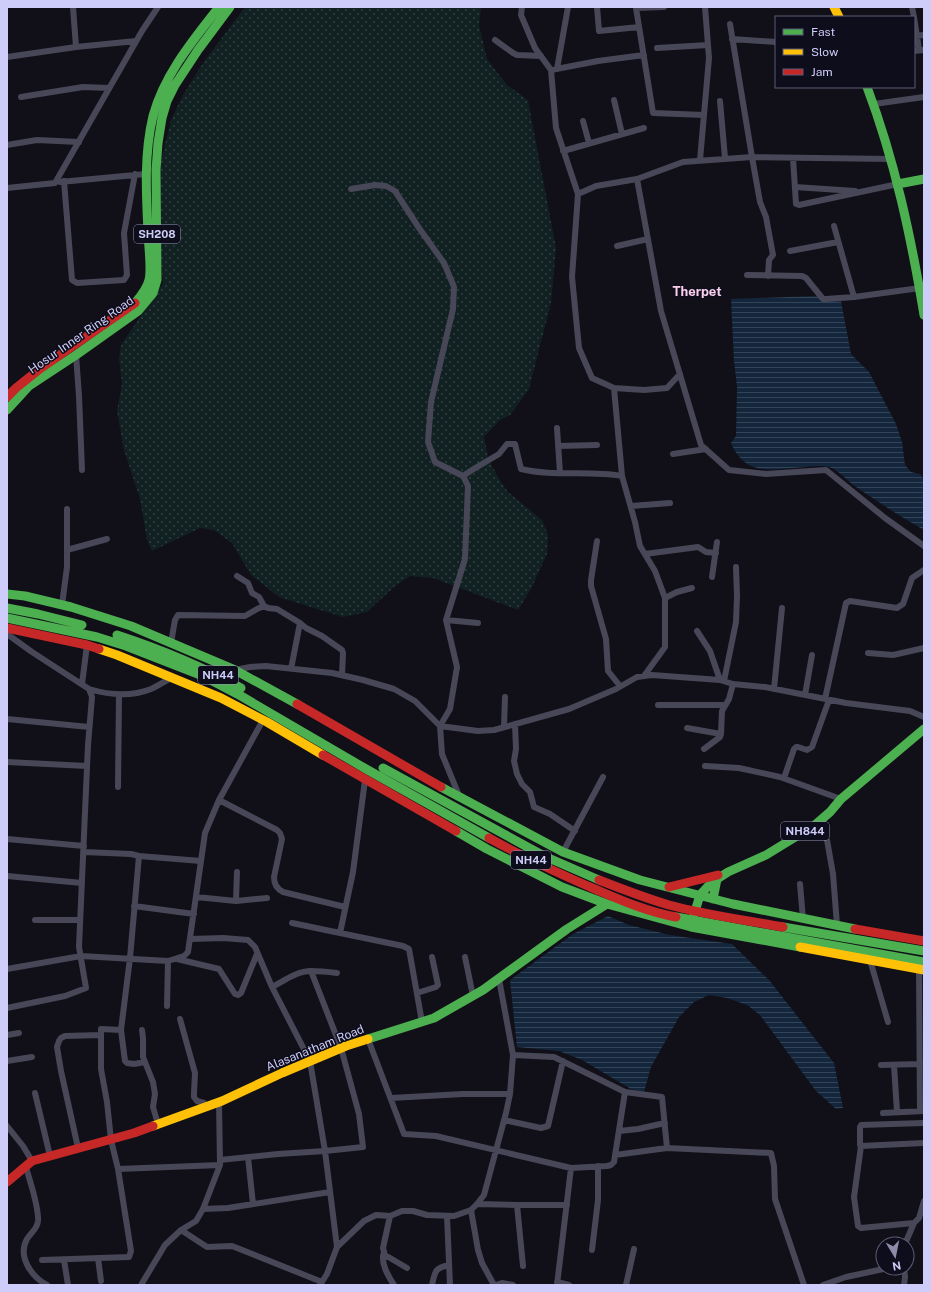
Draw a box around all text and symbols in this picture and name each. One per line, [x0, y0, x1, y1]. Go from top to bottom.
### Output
legend [775, 16, 915, 88]
text: Fast [811, 25, 836, 39]
text: Slow [811, 45, 839, 59]
text: Jam [811, 65, 833, 79]
road number: SH208 [134, 225, 180, 243]
district label: Therpet [672, 284, 722, 299]
street label: Hosur Inner Ring Road [26, 293, 136, 377]
road number: NH44 [198, 666, 238, 684]
road number: NH844 [781, 822, 829, 840]
road number: NH44 [511, 851, 551, 869]
street label: Alasanatham Road [264, 1022, 366, 1074]
north arrow [875, 1236, 915, 1276]
text: N [891, 1259, 902, 1273]

